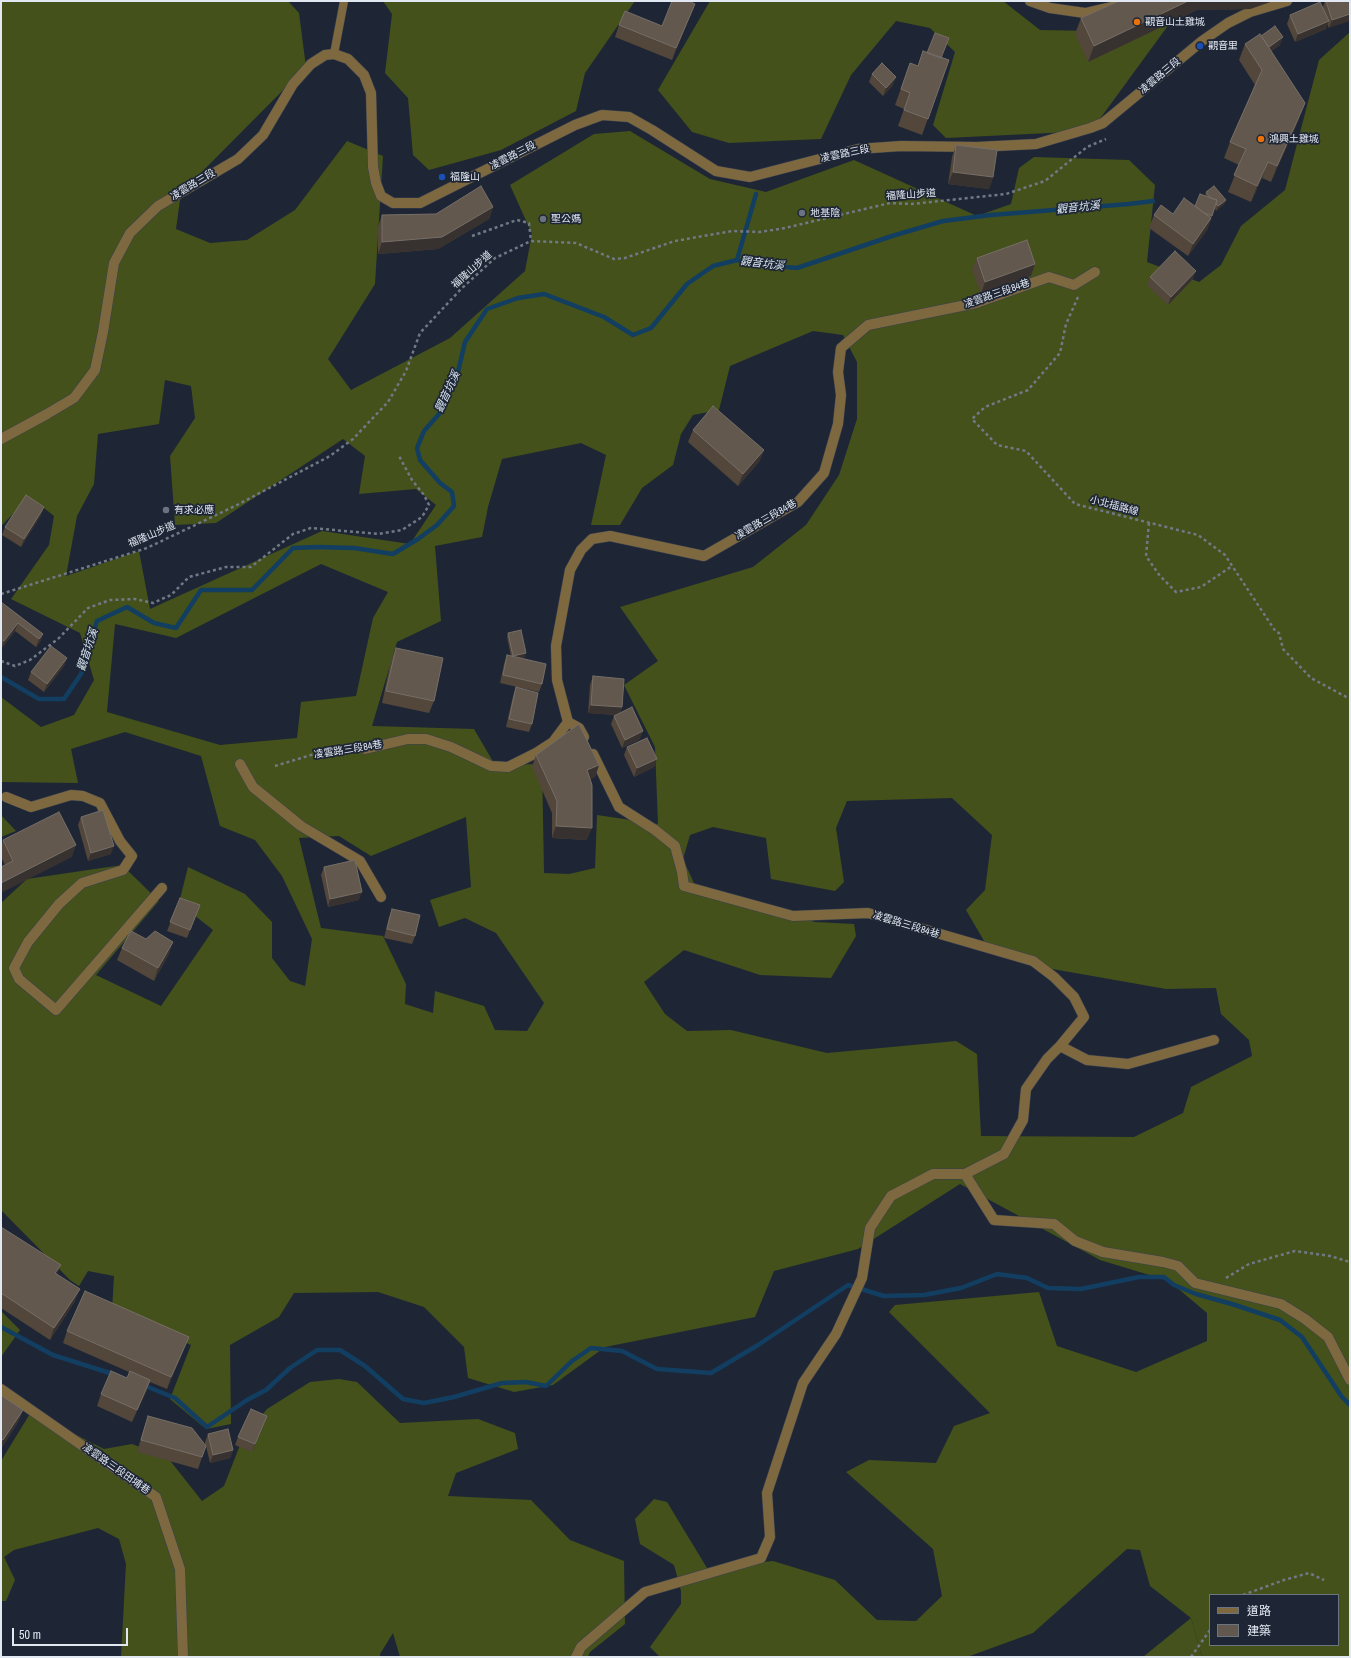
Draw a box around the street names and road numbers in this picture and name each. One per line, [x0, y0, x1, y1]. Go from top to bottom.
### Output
street label: 凌雲路三段 [1137, 55, 1183, 97]
street label: 凌雲路三段 [488, 139, 538, 173]
street label: 凌雲路三段 [819, 143, 871, 165]
street label: 凌雲路三段 [168, 167, 218, 203]
street label: 福隆山步道 [886, 187, 936, 203]
street label: 福隆山步道 [449, 249, 495, 291]
street label: 凌雲路三段84巷 [962, 277, 1032, 311]
street label: 小北插路線 [1088, 494, 1140, 518]
street label: 凌雲路三段84巷 [733, 498, 799, 542]
street label: 福隆山步道 [127, 520, 177, 550]
street label: 凌雲路三段84巷 [313, 739, 383, 761]
street label: 凌雲路三段84巷 [871, 909, 941, 941]
street label: 凌雲路三段田埔巷 [80, 1441, 152, 1497]

